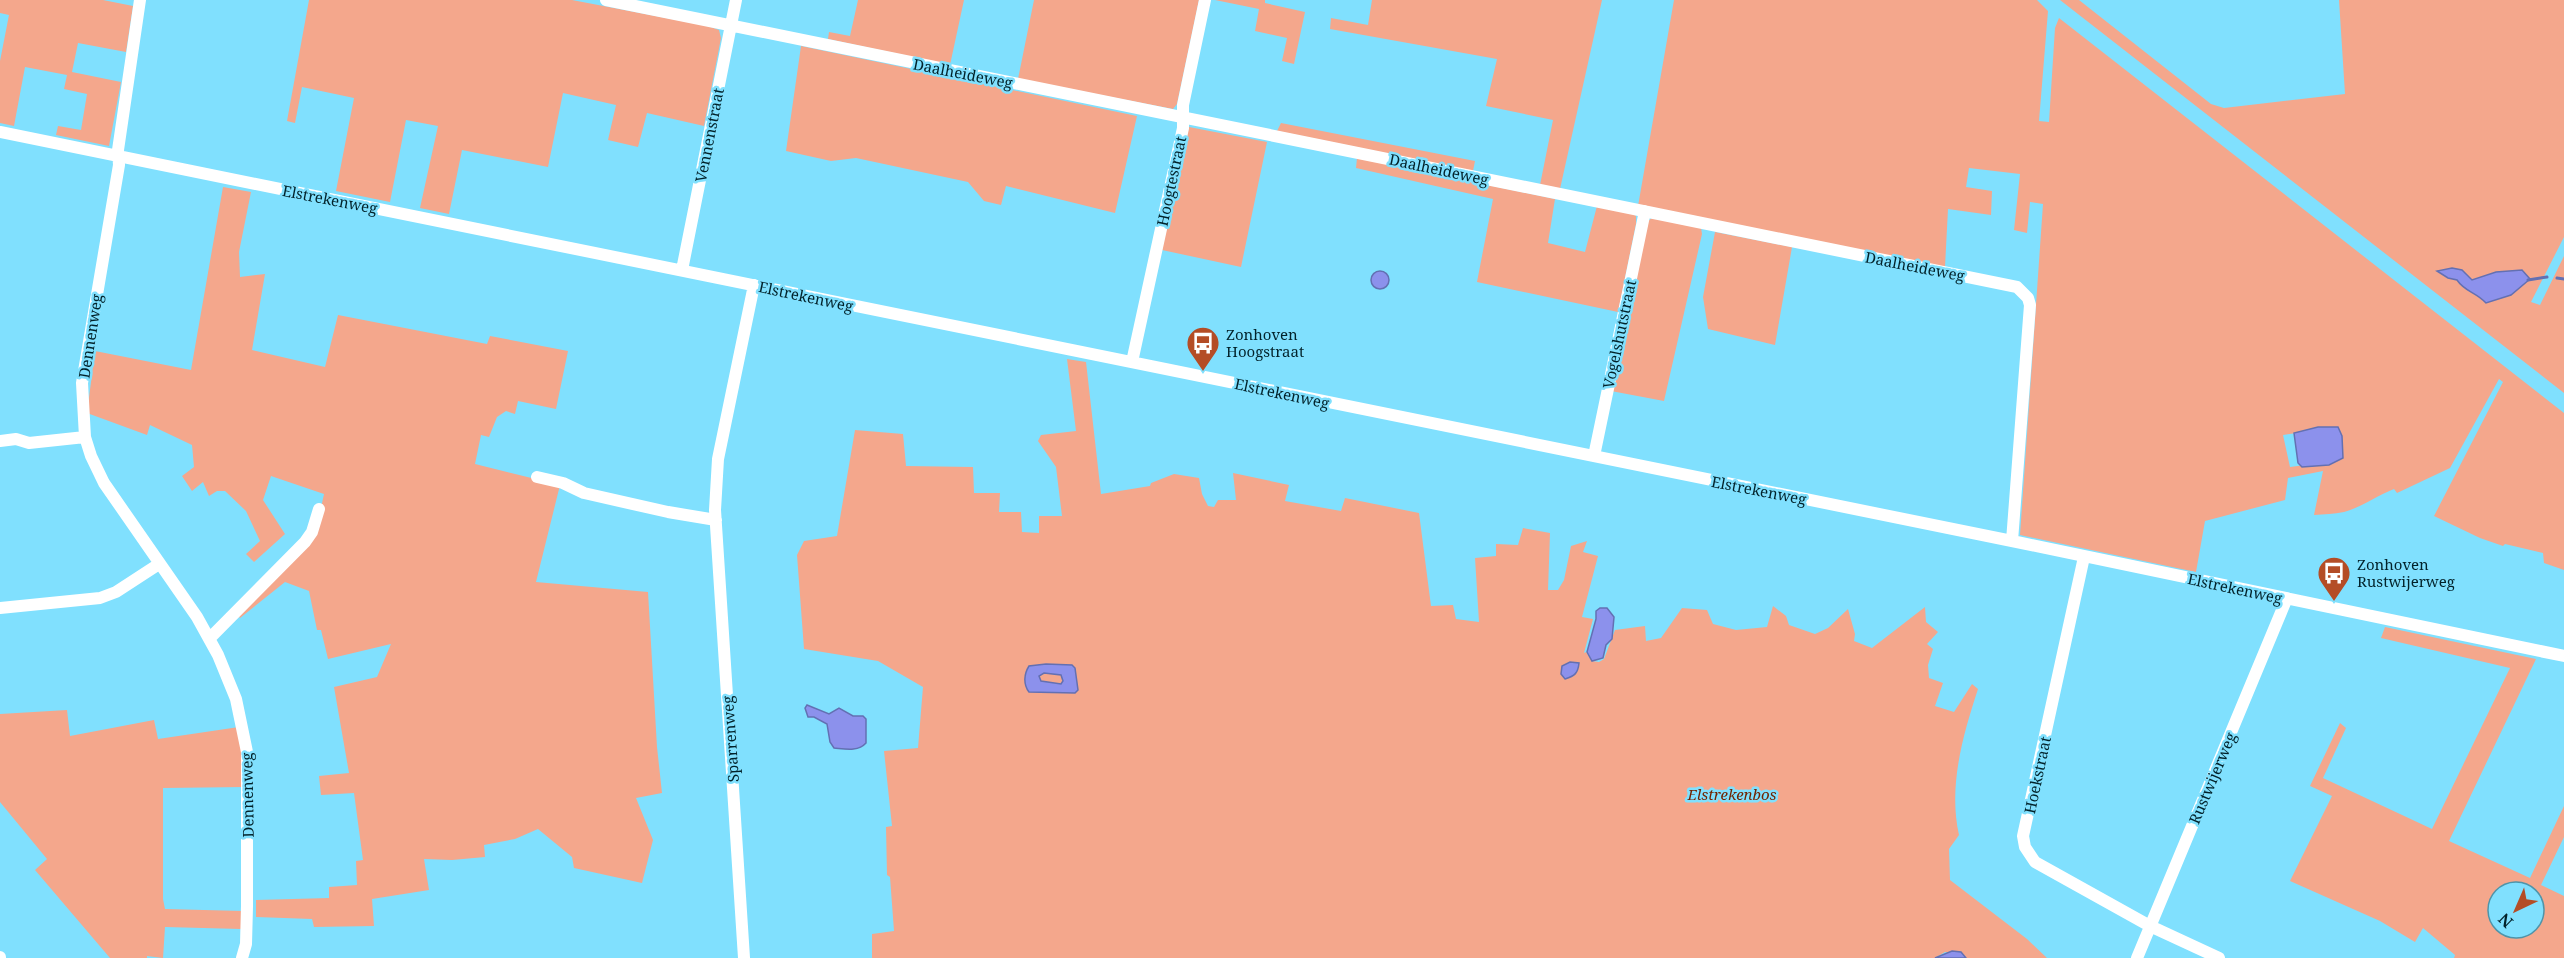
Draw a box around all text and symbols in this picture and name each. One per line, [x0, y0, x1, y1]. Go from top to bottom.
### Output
street label: Daalheideweg [911, 54, 1015, 92]
street label: Vennenstraat [690, 86, 728, 184]
street label: Hoogtestraat [1152, 134, 1190, 228]
street label: Daalheideweg [1387, 149, 1491, 189]
street label: Elstrekenweg [281, 180, 379, 218]
street label: Daalheideweg [1863, 247, 1967, 285]
street label: Elstrekenweg [757, 276, 855, 316]
street label: Vogelshutstraat [1598, 278, 1640, 390]
street label: Dennenweg [73, 292, 107, 380]
place label: Zonhoven Hoogstraat [1226, 324, 1304, 361]
bus stop icon: Zonhoven Hoogstraat [1185, 325, 1221, 372]
street label: Elstrekenweg [1233, 373, 1331, 413]
street label: Elstrekenweg [1710, 471, 1808, 509]
place label: Zonhoven Rustwijerweg [2357, 554, 2455, 591]
bus stop icon: Zonhoven Rustwijerweg [2316, 555, 2352, 602]
street label: Elstrekenweg [2186, 568, 2284, 608]
street label: Sparrenweg [717, 695, 743, 783]
street label: Rustwijerweg [2184, 729, 2240, 827]
street label: Hoekstraat [2019, 735, 2055, 815]
street label: Dennenweg [236, 752, 258, 838]
park label: Elstrekenbos [1686, 784, 1777, 804]
north arrow [2486, 880, 2546, 940]
text: N [2493, 908, 2518, 933]

